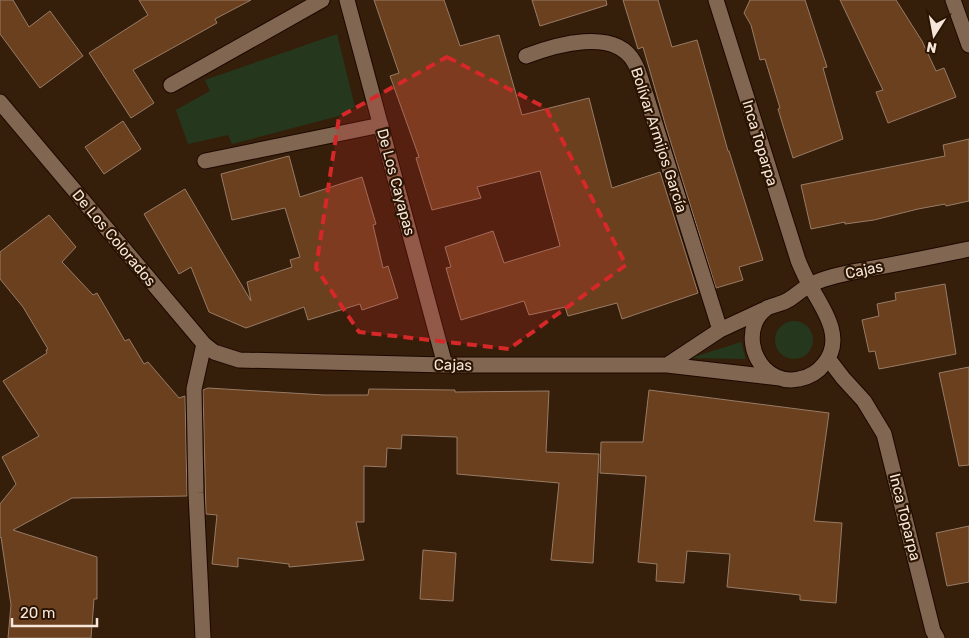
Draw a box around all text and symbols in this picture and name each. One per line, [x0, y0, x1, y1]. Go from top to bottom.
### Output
north arrow [909, 10, 959, 60]
text: N [925, 38, 938, 57]
street label: Bolívar Armijos García [627, 65, 691, 215]
street label: Inca Toparpa [738, 98, 782, 188]
street label: De Los Cayapas [373, 127, 419, 238]
street label: De Los Colorados [68, 186, 160, 290]
street label: Cajas [843, 257, 885, 283]
street label: Cajas [434, 356, 473, 374]
street label: Inca Toparpa [885, 472, 925, 562]
scale bar [12, 596, 98, 628]
text: 20 m [20, 604, 55, 622]

